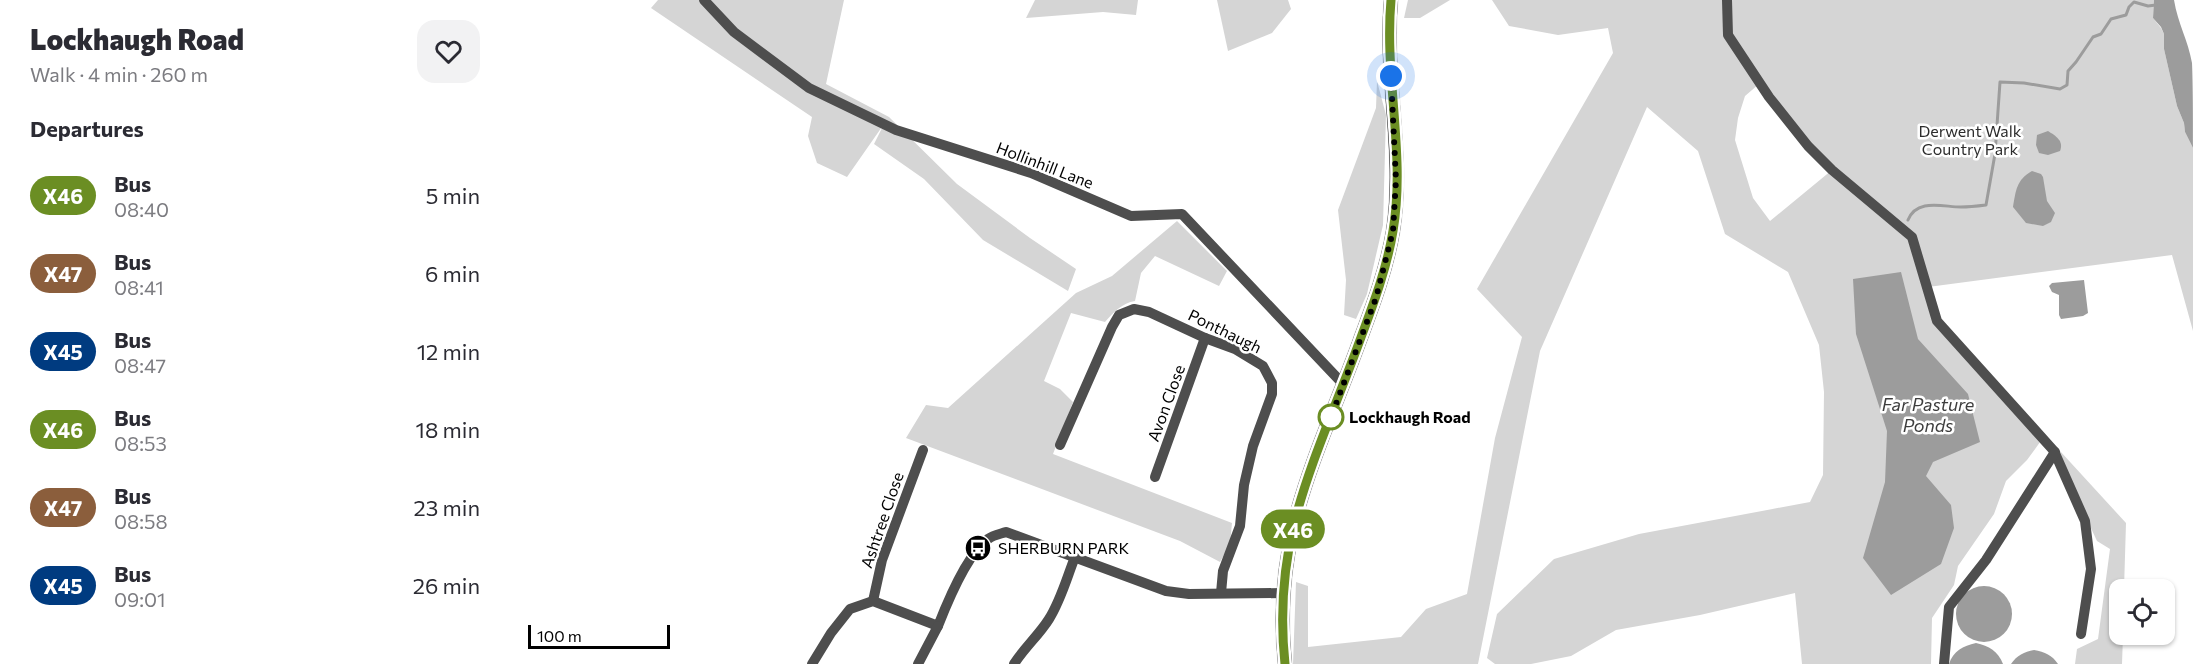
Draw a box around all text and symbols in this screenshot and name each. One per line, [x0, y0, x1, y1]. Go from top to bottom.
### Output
button: heart [417, 20, 480, 83]
text: Lockhaugh Road [30, 22, 244, 56]
your location [1376, 61, 1406, 91]
text: Walk · 4 min · 260 m [30, 62, 208, 86]
text: Departures [30, 115, 144, 142]
park label: Derwent Walk Country Park [1919, 121, 2022, 158]
street label: Hollinhill Lane [994, 137, 1096, 192]
text: Bus [114, 170, 151, 197]
text: 5 min [426, 182, 480, 209]
text: X46 [43, 183, 83, 208]
text: 08:40 [114, 197, 169, 221]
text: Bus [114, 248, 151, 275]
text: 6 min [425, 260, 480, 287]
text: X47 [44, 261, 82, 286]
text: 08:41 [114, 275, 164, 299]
street label: Ponthaugh [1185, 305, 1265, 356]
text: Bus [114, 326, 151, 353]
text: 12 min [417, 338, 480, 365]
text: X45 [43, 339, 83, 364]
text: 08:47 [114, 353, 166, 377]
street label: Avon Close [1143, 362, 1188, 444]
water label: Far Pasture Ponds [1882, 393, 1975, 436]
text: Bus [114, 404, 151, 431]
marker: Lockhaugh Road [1318, 404, 1344, 430]
place label: Lockhaugh Road [1349, 407, 1471, 426]
text: 18 min [416, 416, 480, 443]
text: X46 [43, 417, 83, 442]
text: 08:53 [114, 431, 167, 455]
street label: Ashtree Close [856, 469, 907, 570]
text: Bus [114, 482, 151, 509]
text: 23 min [414, 494, 480, 521]
text: X47 [44, 495, 82, 520]
text: 08:58 [114, 509, 168, 533]
line badge: X46 [1258, 510, 1328, 548]
text: X46 [1273, 517, 1313, 542]
bus stop icon: SHERBURN PARK [963, 533, 993, 563]
place label: SHERBURN PARK [998, 538, 1129, 557]
text: Bus [114, 560, 151, 587]
text: 26 min [413, 572, 480, 599]
text: X45 [43, 573, 83, 598]
map controls [2109, 579, 2175, 645]
button: locate [2109, 579, 2175, 645]
text: 09:01 [114, 587, 166, 611]
scale bar [528, 622, 670, 650]
text: 100 m [537, 626, 582, 645]

